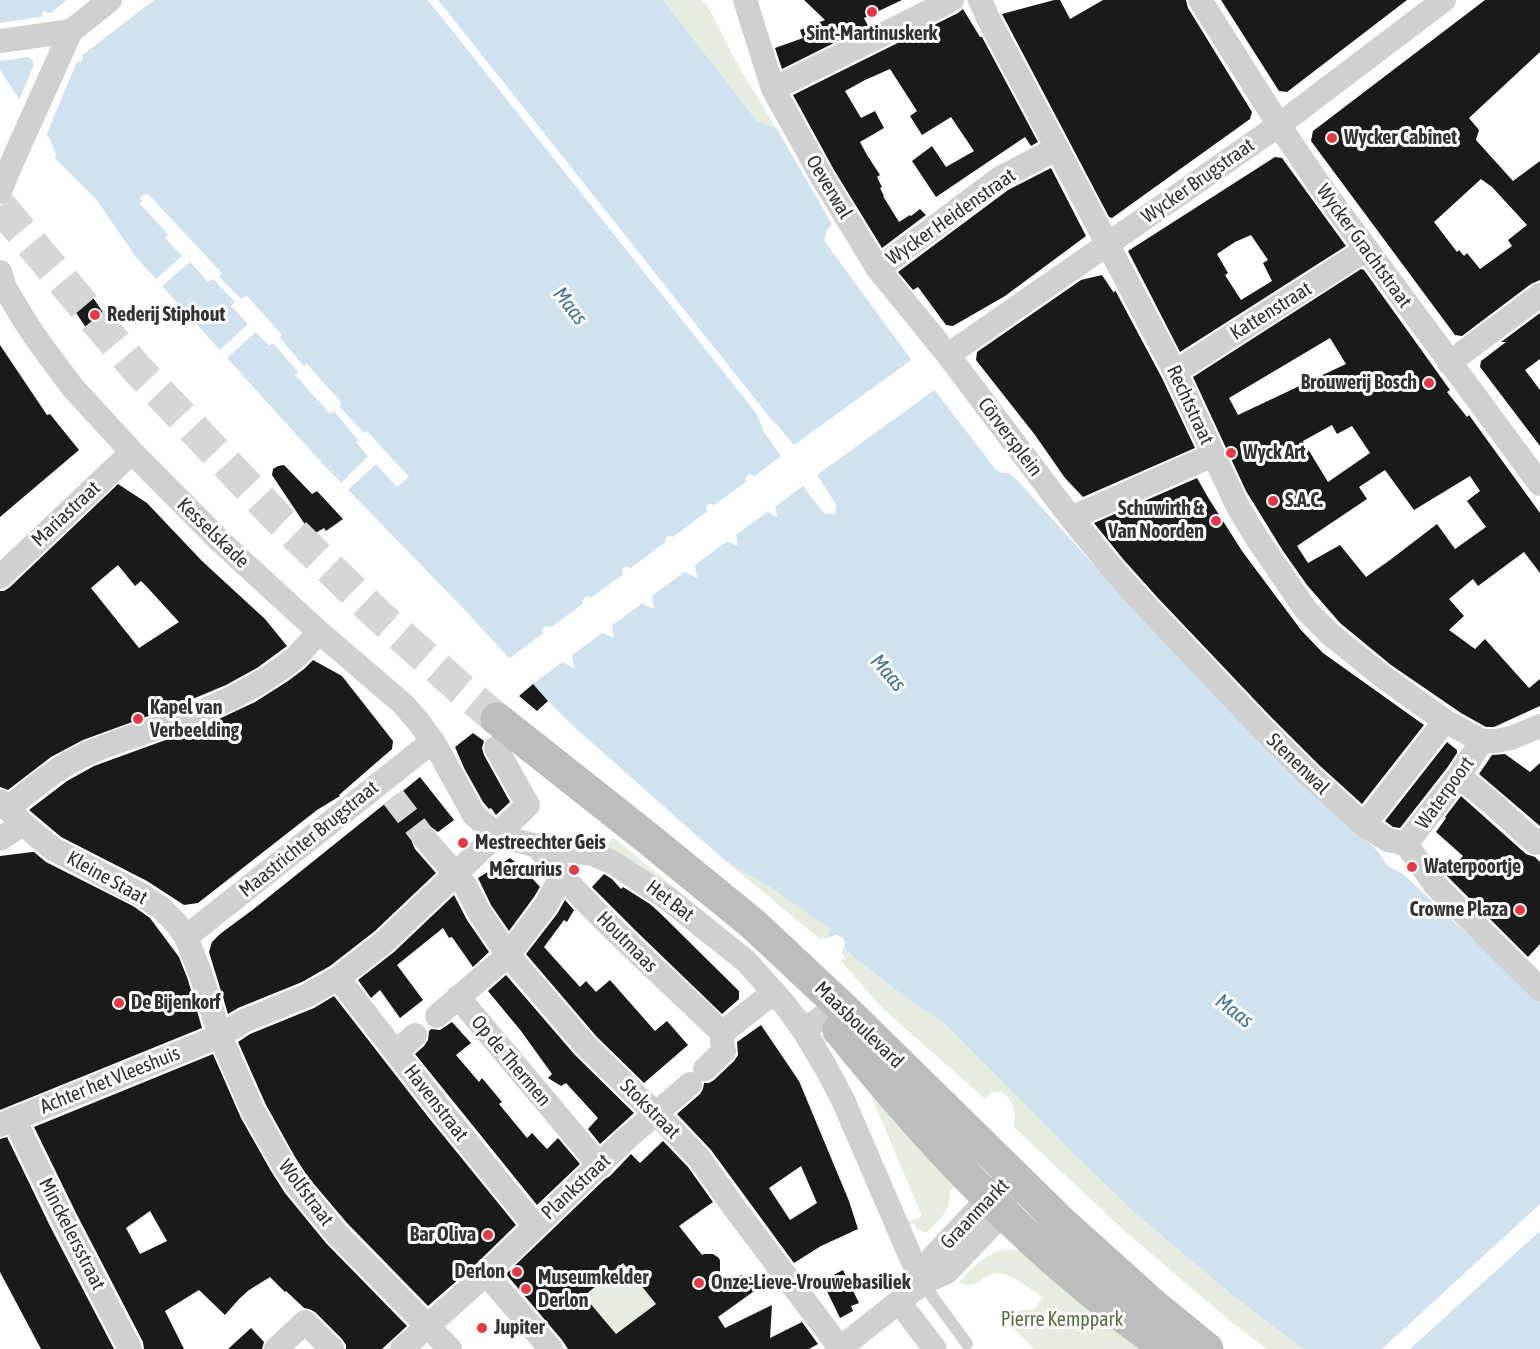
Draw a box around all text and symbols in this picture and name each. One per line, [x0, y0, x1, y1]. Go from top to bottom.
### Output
marker: Sint-Martinuskerk [865, 5, 879, 19]
place label: Sint-Martinuskerk [807, 22, 937, 46]
place label: Wycker Cabinet [1344, 126, 1457, 150]
marker: Wycker Cabinet [1325, 131, 1339, 145]
street label: Wycker Brugstraat [1137, 133, 1259, 229]
street label: Oeverwal [801, 151, 857, 223]
street label: Wycker Heidenstraat [882, 163, 1020, 271]
street label: Wycker Grachtstraat [1311, 179, 1417, 313]
street label: Kattenstraat [1226, 277, 1316, 345]
water label: Maas [547, 282, 593, 330]
place label: Rederij Stiphout [107, 303, 225, 327]
marker: Rederij Stiphout [88, 308, 102, 322]
street label: Rechtstraat [1161, 362, 1219, 448]
place label: Brouwerij Bosch [1301, 371, 1417, 395]
marker: Brouwerij Bosch [1422, 376, 1436, 390]
street label: Cörversplein [973, 393, 1047, 481]
place label: Wyck Art [1243, 441, 1306, 465]
marker: Wyck Art [1224, 446, 1238, 460]
street label: Mariastraat [27, 476, 105, 552]
place label: S.A.C. [1285, 489, 1323, 513]
street label: Kesselskade [172, 493, 254, 573]
marker: S.A.C. [1266, 494, 1280, 508]
place label: Schuwirth & Van Noorden [1108, 497, 1204, 544]
marker: Schuwirth & Van Noorden [1209, 514, 1223, 528]
water label: Maas [865, 649, 911, 697]
place label: Kapel van Verbeelding [150, 696, 239, 743]
marker: Kapel van Verbeelding [131, 712, 145, 726]
street label: Stenenwal [1262, 728, 1334, 800]
street label: Waterpoort [1411, 752, 1479, 834]
street label: Maastrichter Brugstraat [235, 776, 383, 902]
place label: Mestreechter Geis [475, 831, 606, 855]
marker: Mestreechter Geis [456, 836, 470, 850]
street label: Kleine Staat [62, 846, 152, 910]
place label: Waterpoortje [1424, 855, 1521, 879]
place label: Mercurius [489, 858, 562, 882]
marker: Waterpoortje [1405, 860, 1419, 874]
marker: Mercurius [567, 863, 581, 877]
street label: Het Bat [641, 875, 699, 927]
place label: Crowne Plaza [1410, 898, 1508, 922]
marker: Crowne Plaza [1513, 903, 1527, 917]
street label: Houtmaas [591, 906, 663, 978]
street label: Maasboulevard [810, 977, 908, 1073]
water label: Maas [1210, 989, 1258, 1033]
place label: De Bijenkorf [131, 991, 220, 1015]
marker: De Bijenkorf [112, 996, 126, 1010]
street label: Op de Thermen [466, 1011, 556, 1111]
street label: Achter het Vleeshuis [37, 1041, 183, 1119]
street label: Havenstraat [399, 1060, 473, 1146]
street label: Stokstraat [615, 1074, 685, 1144]
street label: Plankstraat [537, 1149, 615, 1225]
street label: Wolfstraat [273, 1155, 339, 1231]
street label: Minckelersstraat [34, 1174, 110, 1294]
street label: Graanmarkt [936, 1174, 1014, 1254]
place label: Bar Oliva [410, 1223, 476, 1247]
marker: Bar Oliva [481, 1228, 495, 1242]
place label: Derlon [455, 1260, 505, 1284]
marker: Derlon [510, 1265, 524, 1279]
place label: Museumkelder Derlon [538, 1266, 648, 1313]
place label: Onze-Lieve-Vrouwebasiliek [711, 1271, 911, 1295]
marker: Onze-Lieve-Vrouwebasiliek [692, 1276, 706, 1290]
marker: Museumkelder Derlon [519, 1282, 533, 1296]
park label: Pierre Kemppark [1001, 1308, 1123, 1332]
place label: Jupiter [494, 1316, 545, 1340]
marker: Jupiter [475, 1321, 489, 1335]

